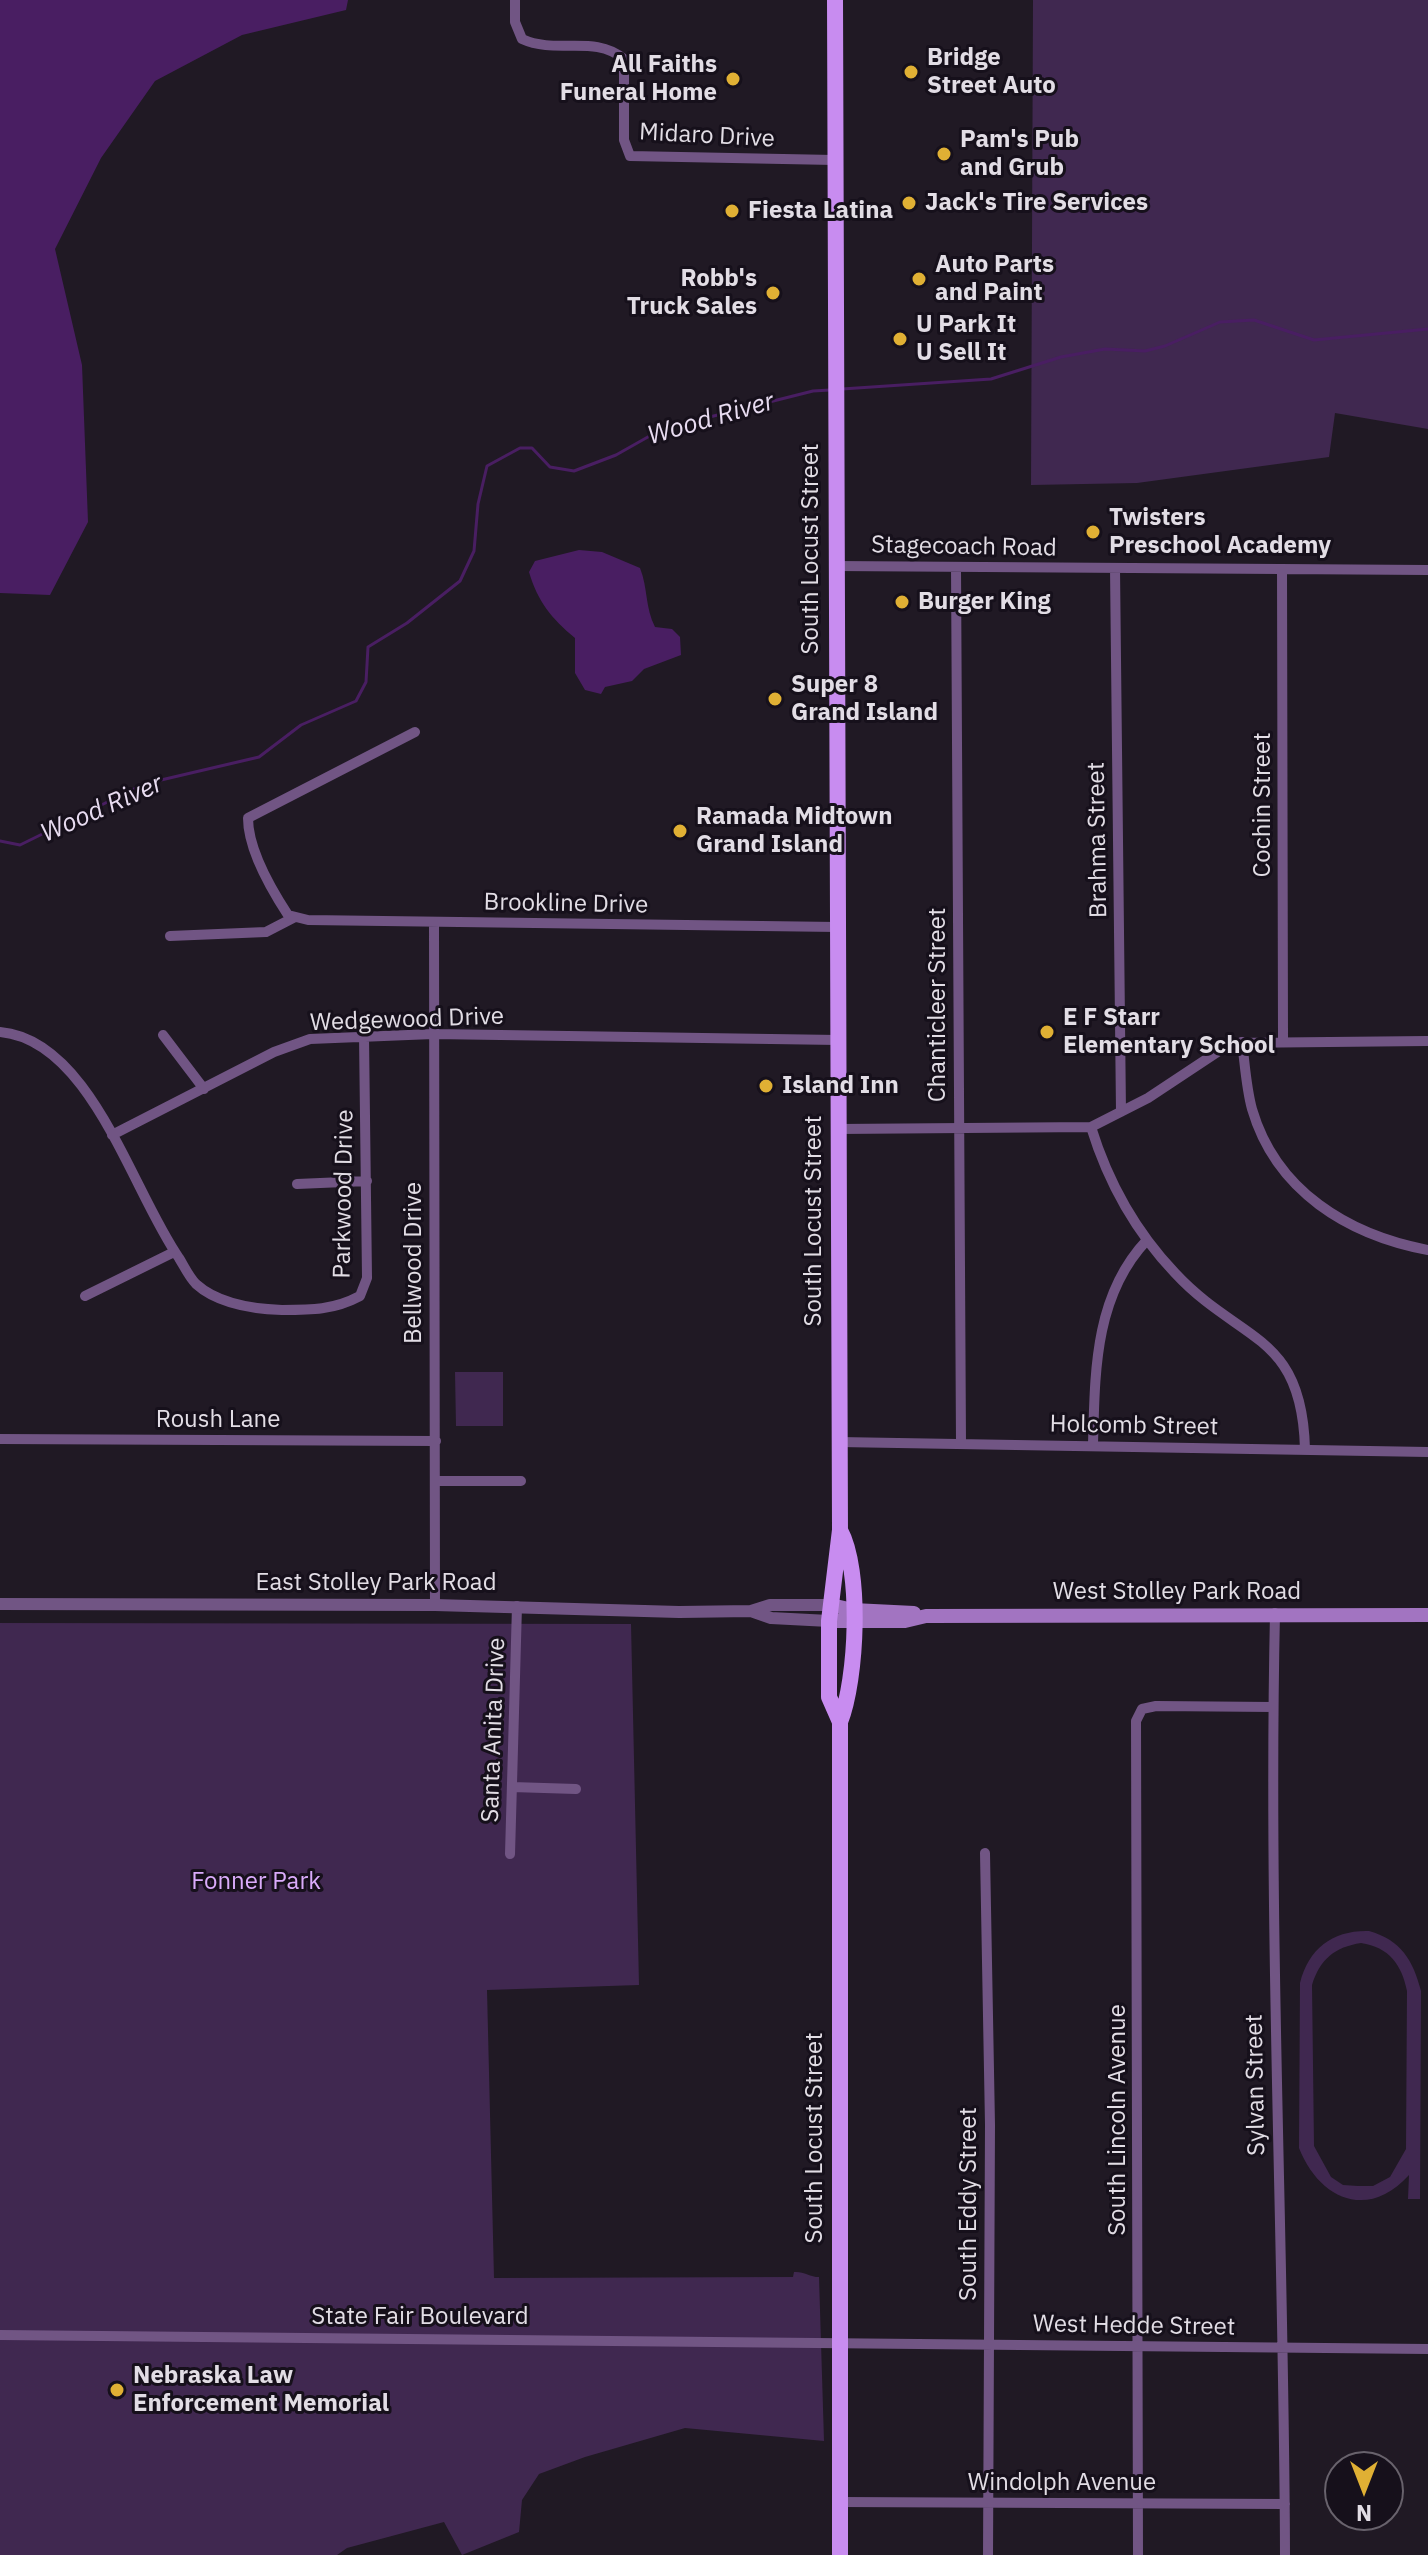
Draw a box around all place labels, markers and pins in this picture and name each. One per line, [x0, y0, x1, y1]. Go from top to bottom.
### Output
place label: Bridge Street Auto [927, 44, 1056, 100]
place label: All Faiths Funeral Home [560, 51, 717, 107]
marker: Bridge Street Auto [902, 63, 920, 81]
marker: All Faiths Funeral Home [724, 70, 742, 88]
place label: Pam's Pub and Grub [960, 126, 1079, 182]
marker: Pam's Pub and Grub [935, 145, 953, 163]
place label: Jack's Tire Services [925, 189, 1148, 217]
marker: Jack's Tire Services [900, 194, 918, 212]
place label: Fiesta Latina [748, 197, 893, 225]
marker: Fiesta Latina [723, 202, 741, 220]
place label: Auto Parts and Paint [935, 251, 1054, 307]
place label: Robb's Truck Sales [627, 265, 757, 321]
marker: Auto Parts and Paint [910, 270, 928, 288]
marker: Robb's Truck Sales [764, 284, 782, 302]
place label: U Park It U Sell It [916, 311, 1016, 367]
marker: U Park It U Sell It [891, 330, 909, 348]
place label: Twisters Preschool Academy [1109, 504, 1331, 560]
marker: Twisters Preschool Academy [1084, 523, 1102, 541]
place label: Burger King [918, 588, 1051, 616]
marker: Burger King [893, 593, 911, 611]
place label: Super 8 Grand Island [791, 671, 938, 727]
marker: Super 8 Grand Island [766, 690, 784, 708]
place label: Ramada Midtown Grand Island [696, 803, 893, 859]
marker: Ramada Midtown Grand Island [671, 822, 689, 840]
place label: E F Starr Elementary School [1063, 1004, 1275, 1060]
marker: E F Starr Elementary School [1038, 1023, 1056, 1041]
place label: Island Inn [782, 1072, 899, 1100]
marker: Island Inn [757, 1077, 775, 1095]
place label: Nebraska Law Enforcement Memorial [133, 2362, 389, 2418]
marker: Nebraska Law Enforcement Memorial [108, 2381, 126, 2399]

